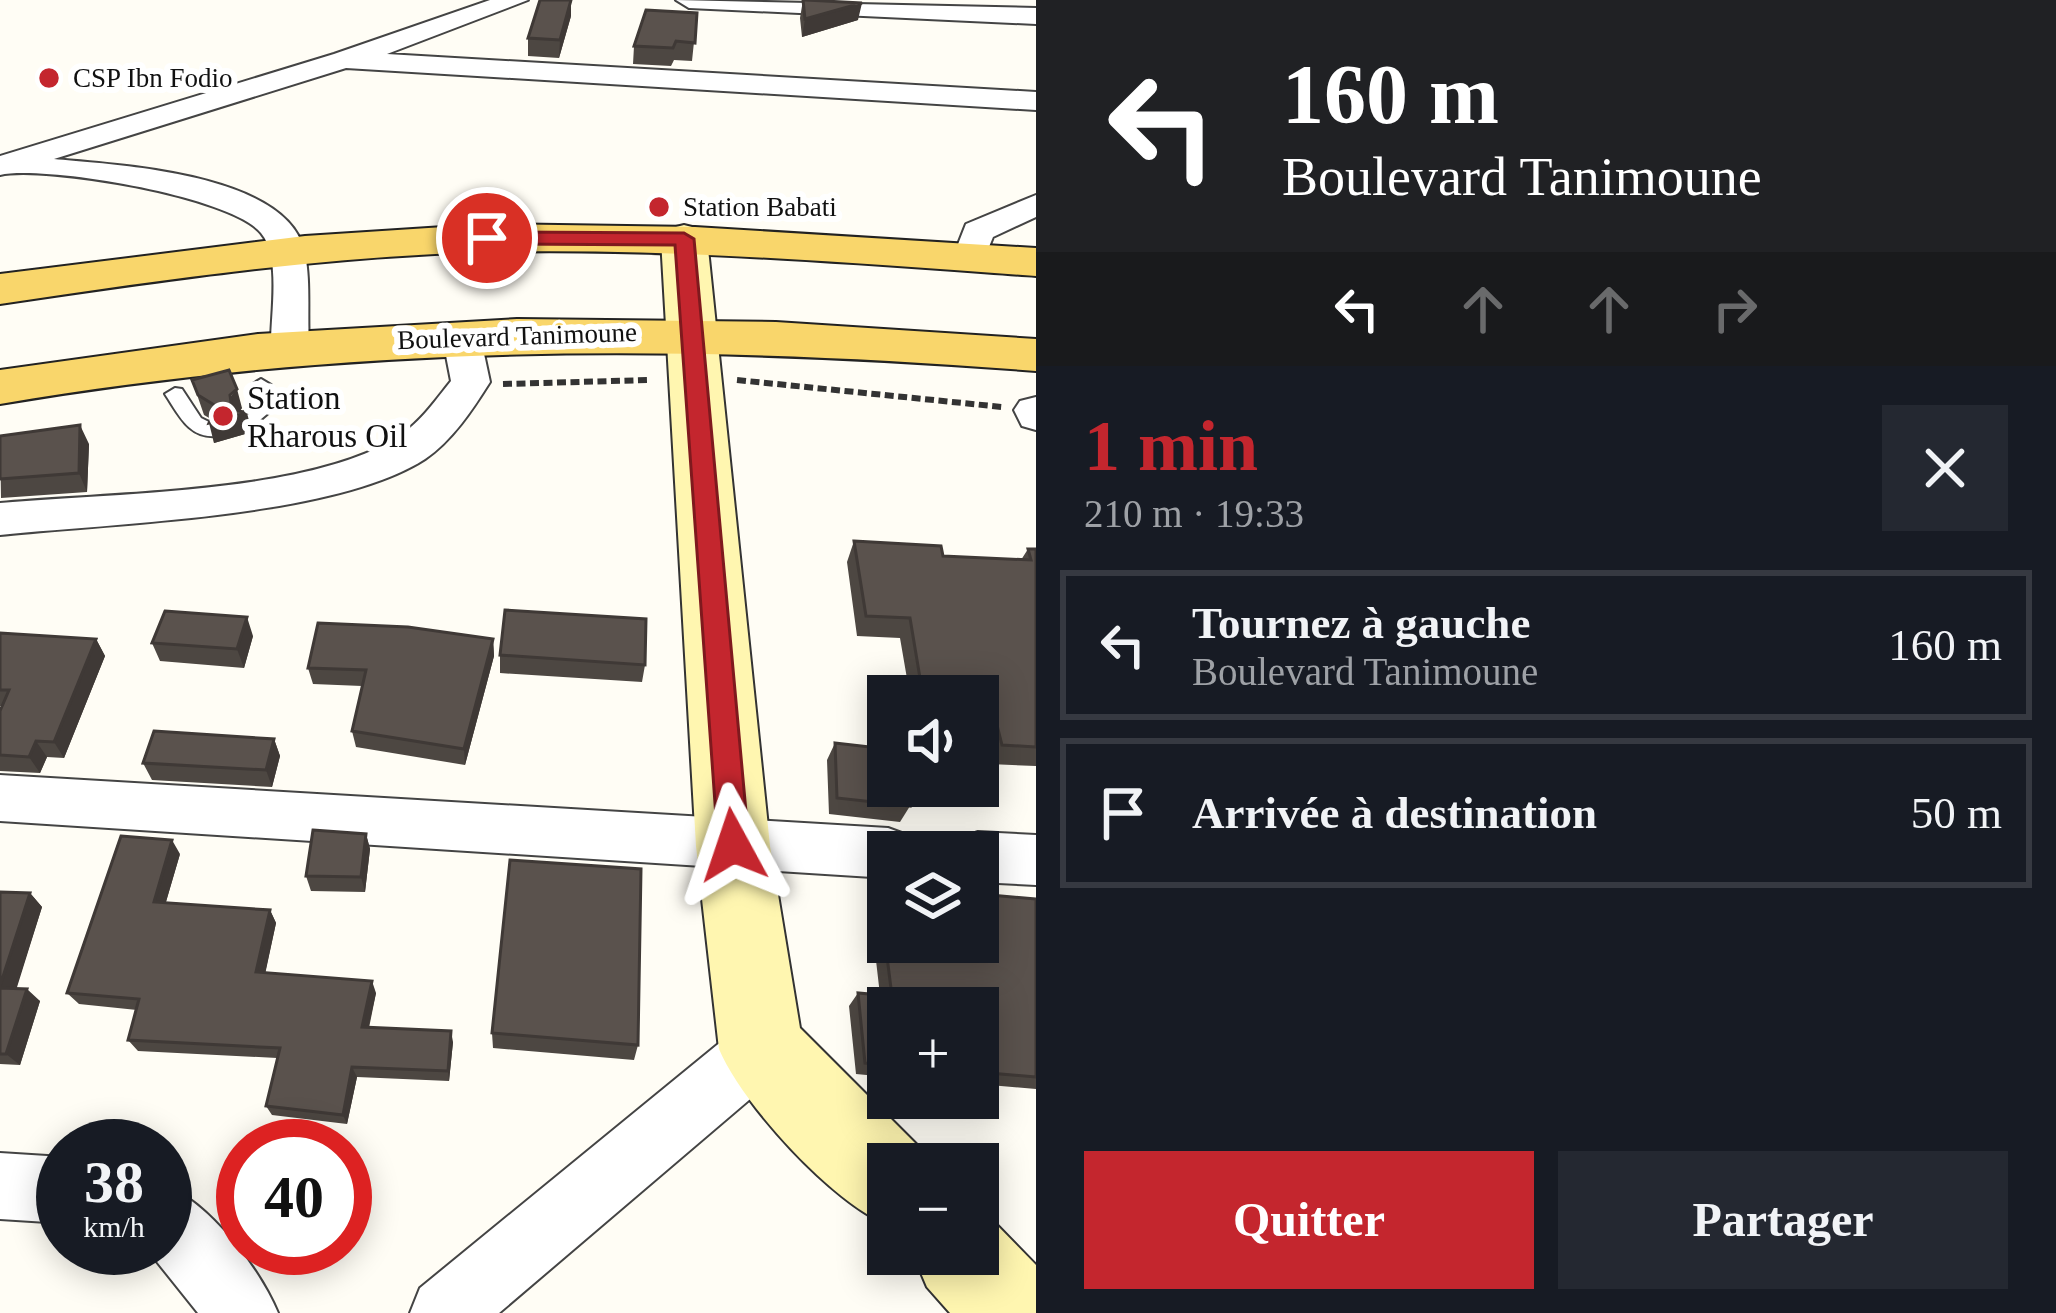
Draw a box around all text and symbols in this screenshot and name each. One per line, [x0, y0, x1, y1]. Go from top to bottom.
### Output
icon: left [1084, 48, 1240, 204]
text: 160 m [1282, 48, 1499, 141]
place label: CSP Ibn Fodio [73, 63, 233, 93]
marker: CSP Ibn Fodio [36, 65, 62, 91]
text: Boulevard Tanimoune [1282, 147, 1762, 207]
pin [436, 187, 538, 289]
place label: Station Babati [683, 192, 837, 222]
marker: Station Babati [646, 194, 672, 220]
icon: arrive [454, 205, 520, 271]
icon: left [1324, 276, 1390, 342]
icon: ahead [1450, 276, 1516, 342]
icon: ahead [1576, 276, 1642, 342]
icon: right [1702, 276, 1768, 342]
street label: Boulevard Tanimoune [397, 317, 637, 355]
place label: Station Rharous Oil [247, 380, 407, 454]
marker: Station Rharous Oil [210, 403, 236, 429]
button: close [1882, 405, 2008, 531]
text: 1 min [1084, 406, 1258, 486]
text: 210 m · 19:33 [1084, 492, 1304, 535]
text: Tournez à gauche [1192, 598, 1530, 648]
icon: left [1090, 612, 1156, 678]
text: 160 m [1888, 620, 2002, 670]
text: Boulevard Tanimoune [1192, 650, 1538, 693]
map controls [867, 675, 999, 1275]
button: sound [867, 675, 999, 807]
icon: arrive [1090, 780, 1156, 846]
position arrow [670, 782, 796, 908]
text: Arrivée à destination [1192, 788, 1597, 838]
text: 50 m [1911, 788, 2002, 838]
button: layers [867, 831, 999, 963]
button: + [867, 987, 999, 1119]
speed limit sign: 40 [216, 1119, 372, 1275]
button: − [867, 1143, 999, 1275]
text: 38 [84, 1149, 144, 1215]
button: Quitter [1084, 1151, 1534, 1289]
button: Partager [1558, 1151, 2008, 1289]
text: km/h [83, 1210, 145, 1243]

